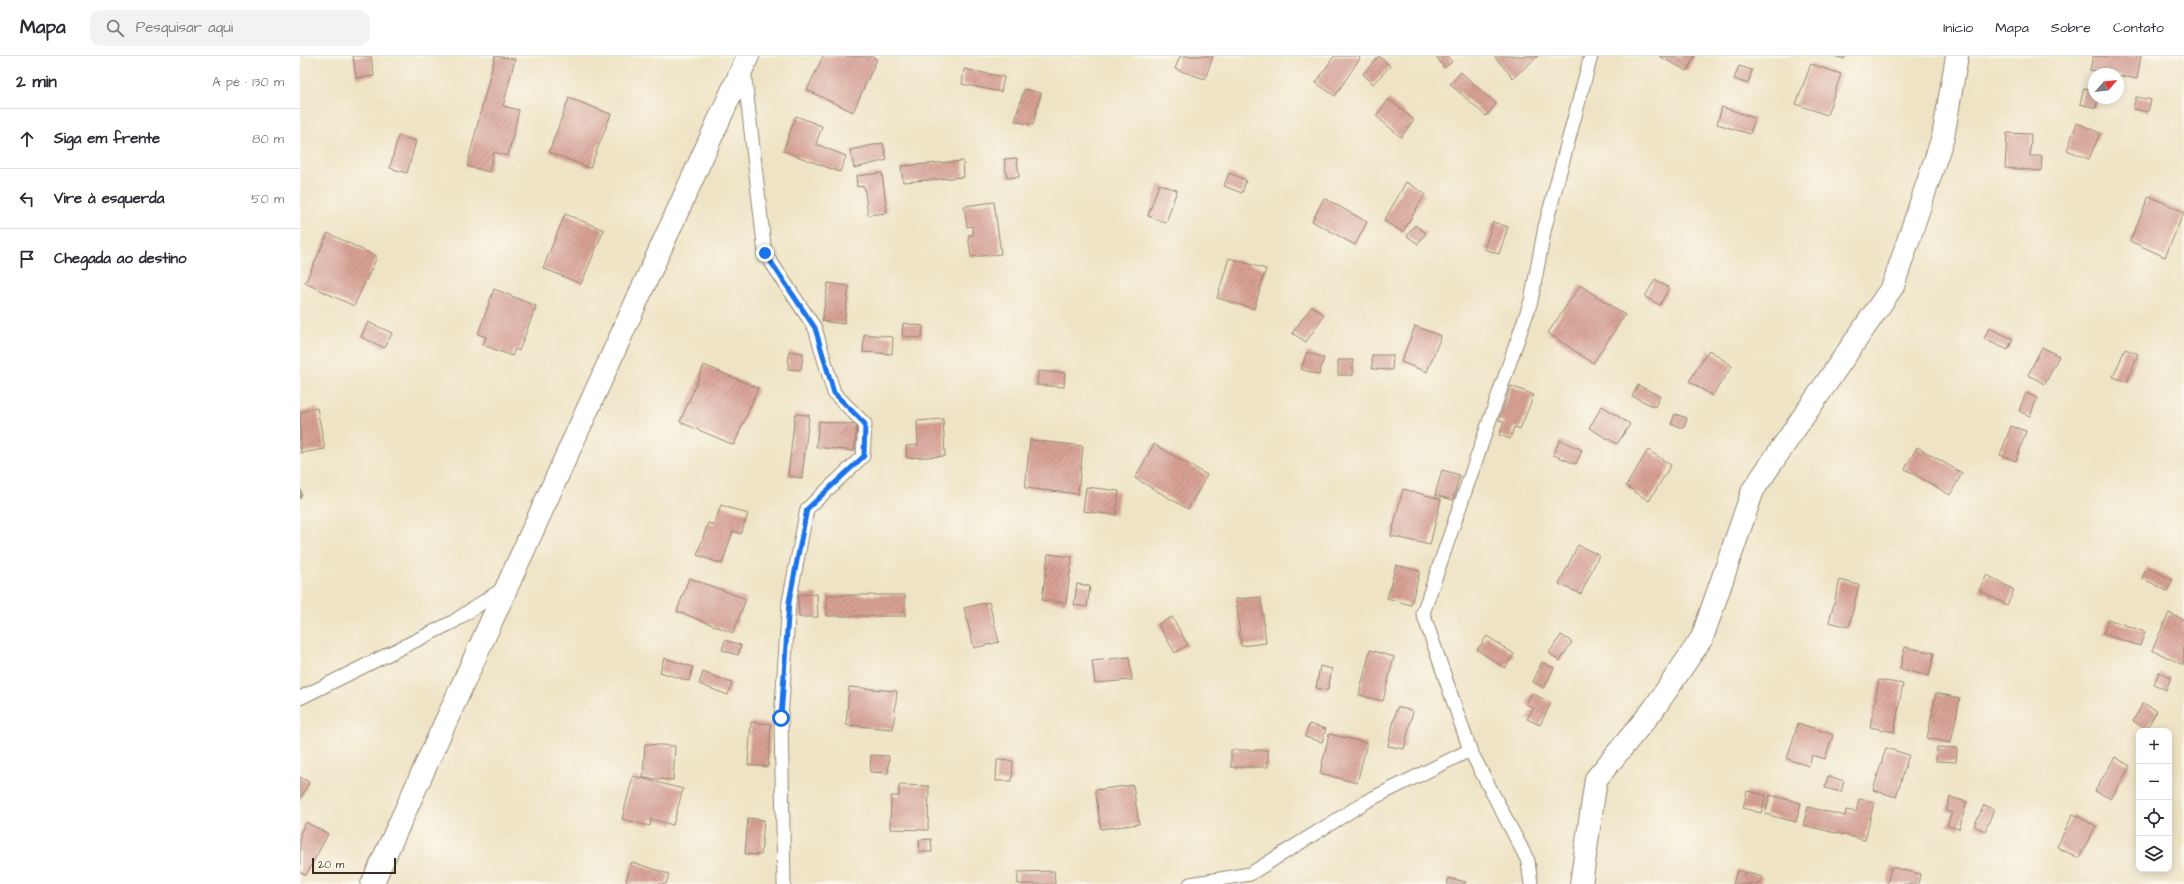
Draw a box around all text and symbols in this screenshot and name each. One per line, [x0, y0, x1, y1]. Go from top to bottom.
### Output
search box [90, 10, 370, 46]
text: Mapa [20, 14, 66, 41]
icon: search [104, 17, 126, 39]
text: Pesquisar aqui [136, 17, 233, 38]
text: Início [1943, 18, 1973, 38]
text: Mapa [1995, 18, 2029, 38]
text: Sobre [2051, 18, 2091, 38]
text: Contato [2113, 18, 2164, 38]
north arrow [2088, 68, 2124, 104]
text: 2 min [16, 70, 57, 94]
text: A pé · 130 m [212, 73, 284, 91]
icon: ahead [16, 128, 38, 150]
text: Siga em frente [54, 128, 160, 149]
text: 80 m [252, 130, 284, 148]
icon: left [16, 188, 38, 210]
text: Vire à esquerda [54, 188, 164, 209]
text: 50 m [251, 190, 284, 208]
route end [756, 244, 774, 262]
icon: arrive [16, 248, 38, 270]
text: Chegada ao destino [54, 248, 187, 269]
route start [772, 709, 790, 727]
map controls [2136, 728, 2172, 872]
button: + [2136, 728, 2172, 764]
button: − [2136, 764, 2172, 800]
button: locate [2136, 800, 2172, 836]
button: layers [2136, 836, 2172, 872]
scale bar [312, 856, 396, 875]
text: 20 m [318, 857, 344, 872]

